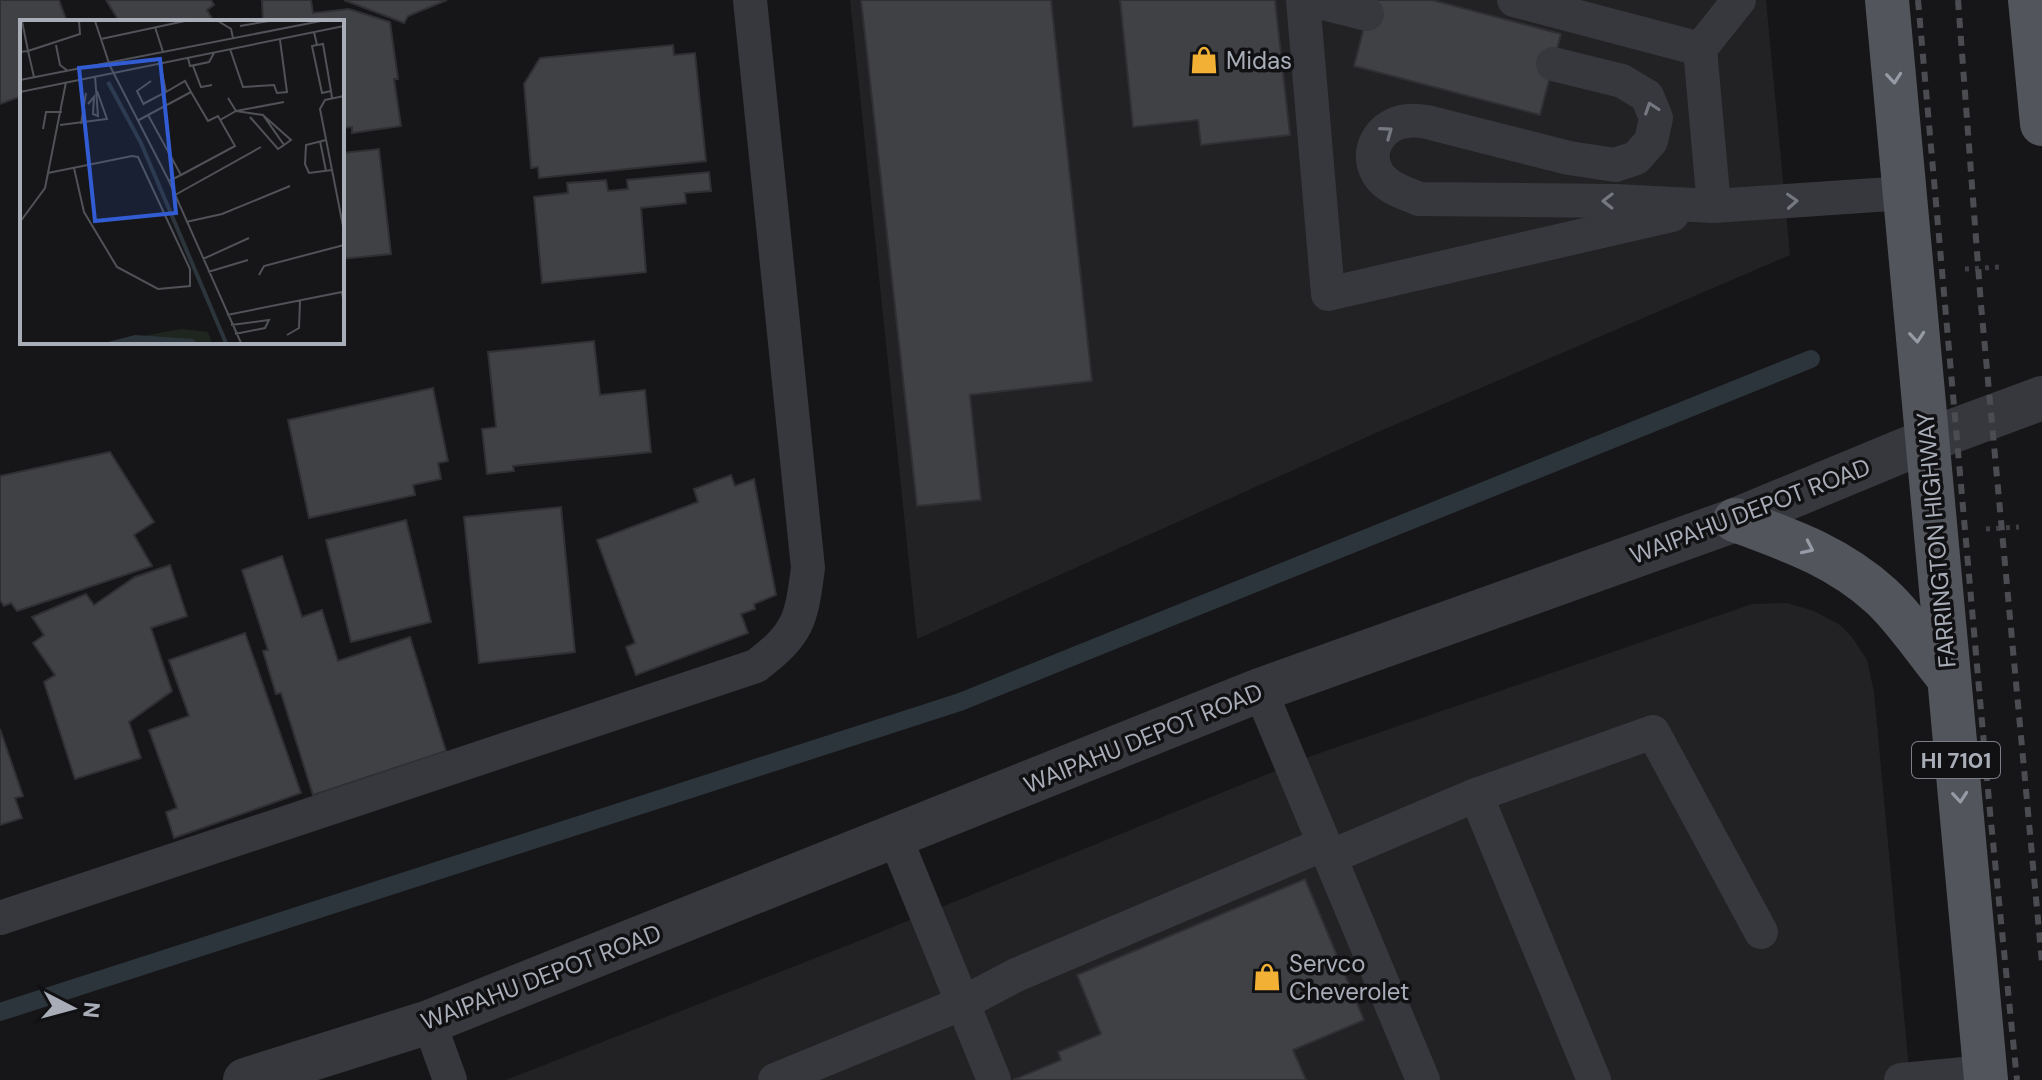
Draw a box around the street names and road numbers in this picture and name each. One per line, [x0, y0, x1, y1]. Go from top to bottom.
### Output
street label: FARRINGTON HIGHWAY [1909, 411, 1963, 669]
street label: WAIPAHU DEPOT ROAD [1625, 451, 1875, 571]
street label: WAIPAHU DEPOT ROAD [1019, 676, 1267, 800]
road number: HI 7101 [1912, 742, 2000, 778]
street label: WAIPAHU DEPOT ROAD [416, 917, 666, 1037]

